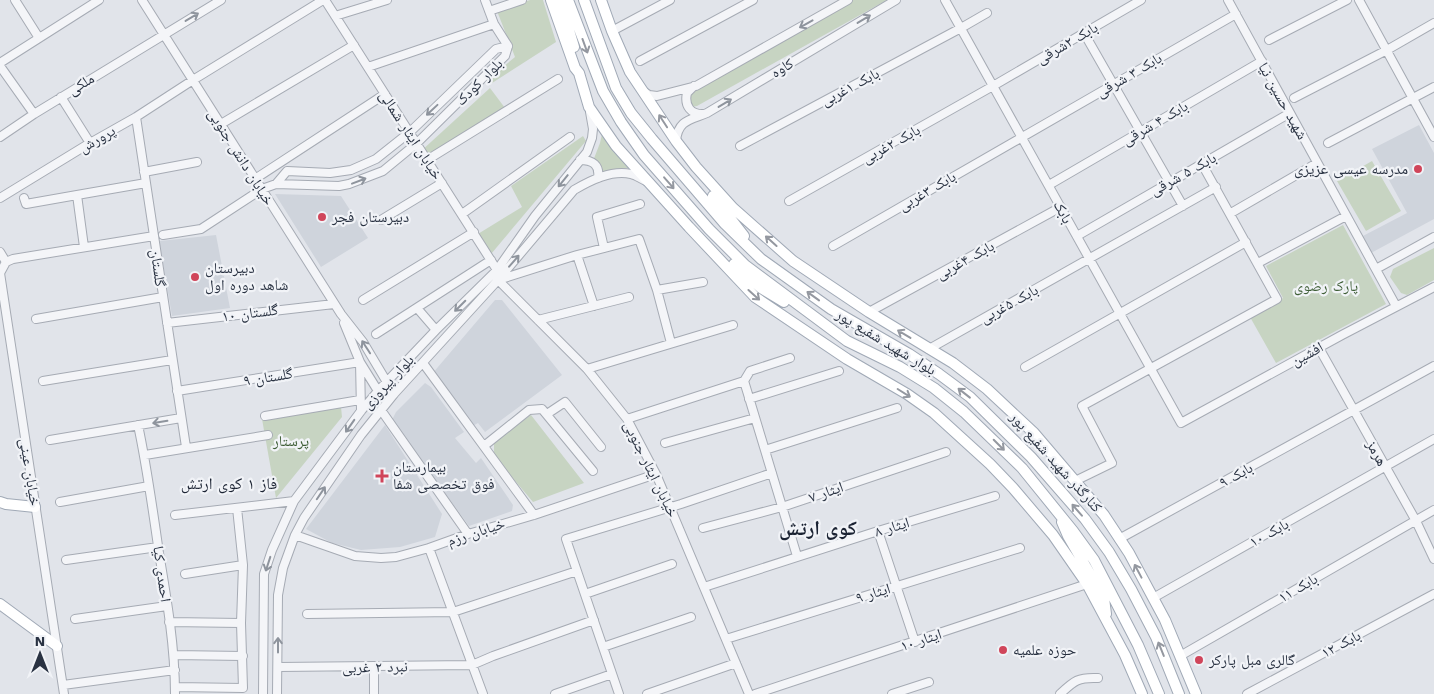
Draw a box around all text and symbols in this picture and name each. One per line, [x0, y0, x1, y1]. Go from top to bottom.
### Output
one-way arrow [185, 12, 199, 22]
one-way arrow [856, 14, 870, 24]
street label: بابک ۲شرقی [1033, 18, 1101, 69]
one-way arrow [798, 19, 813, 29]
one-way arrow [581, 38, 590, 53]
street label: بابک ۳ شرقی [1093, 49, 1166, 102]
street label: کاوه [767, 54, 797, 82]
street label: بلوار کودک [452, 55, 506, 109]
street label: شهید حسین نیا [1254, 59, 1312, 143]
street label: بابک ۱غربی [818, 64, 883, 111]
street label: ملکی [64, 69, 98, 100]
street label: خیابان ایثار شمالی [375, 87, 447, 184]
one-way arrow [717, 97, 731, 107]
street label: بابک ۴ شرقی [1119, 97, 1192, 150]
one-way arrow [425, 104, 438, 116]
street label: خیابان دانش جنوبی [203, 105, 278, 209]
one-way arrow [658, 114, 668, 128]
street label: پرورش [76, 121, 119, 157]
street label: بابک ۲غربی [859, 121, 924, 168]
street label: بابک ۵ شرقی [1147, 148, 1220, 200]
place label: مدرسه عیسی عزیزی [1294, 160, 1408, 179]
marker: مدرسه عیسی عزیزی [1412, 163, 1424, 175]
street label: بابک ۳غربی [895, 167, 960, 216]
one-way arrow [351, 175, 366, 185]
one-way arrow [558, 175, 569, 188]
one-way arrow [663, 177, 674, 190]
street label: بابک [1049, 197, 1077, 227]
place label: دبیرستان فجر [331, 208, 409, 227]
marker: دبیرستان فجر [316, 211, 328, 223]
one-way arrow [764, 236, 777, 247]
street label: بابک ۴غربی [933, 237, 998, 284]
street label: گلستان [145, 248, 170, 288]
one-way arrow [509, 254, 520, 267]
place label: دبیرستان شاهد دوره اول [205, 259, 288, 295]
marker: دبیرستان شاهد دوره اول [189, 271, 201, 283]
park label: پارک رضوی [1294, 277, 1358, 296]
street label: بابک ۵غربی [977, 281, 1042, 328]
one-way arrow [747, 289, 760, 300]
one-way arrow [806, 291, 820, 301]
one-way arrow [454, 300, 466, 313]
street label: گلستان ۱۰ [221, 301, 280, 326]
street label: بلوار شهید شفیع پور [831, 304, 939, 380]
one-way arrow [898, 328, 912, 338]
street label: افشین [1288, 338, 1327, 371]
one-way arrow [360, 340, 370, 354]
street label: بلوار پیروزی [358, 351, 418, 414]
street label: گلستان ۹ [242, 364, 294, 391]
one-way arrow [897, 388, 911, 398]
one-way arrow [958, 388, 971, 399]
street label: کنارگذر شهید شفیع پور [1005, 407, 1106, 517]
one-way arrow [152, 417, 168, 427]
street label: خیابان ایثار جنوبی [619, 418, 682, 521]
one-way arrow [345, 419, 355, 433]
park label: پرستار [272, 432, 309, 450]
street label: هرمز [1362, 436, 1391, 469]
street label: خیابان عینی [15, 437, 44, 508]
one-way arrow [993, 439, 1006, 451]
place label: بیمارستان فوق تخصصی شفا [393, 458, 495, 494]
street label: بابک ۹ [1216, 459, 1256, 491]
marker: بیمارستان فوق تخصصی شفا [375, 469, 389, 483]
district label: فاز ۱ کوی ارتش [181, 474, 277, 494]
street label: ایثار ۷ [806, 478, 846, 506]
one-way arrow [316, 486, 326, 500]
one-way arrow [1072, 504, 1083, 517]
street label: ایثار ۸ [872, 513, 912, 541]
street label: خیابان رزم [445, 514, 508, 551]
street label: بابک ۱۰ [1246, 515, 1292, 551]
district label: کوی ارتش [779, 516, 857, 541]
street label: احمدی کیا [148, 545, 175, 603]
one-way arrow [262, 556, 272, 572]
one-way arrow [1133, 564, 1142, 579]
street label: بابک ۱۱ [1275, 570, 1321, 606]
street label: ایثار ۹ [853, 579, 893, 607]
street label: ایثار ۱۰ [898, 625, 944, 655]
street label: بابک ۱۲ [1318, 626, 1364, 662]
north arrow [15, 629, 65, 679]
text: N [35, 633, 45, 649]
one-way arrow [273, 638, 283, 654]
place label: حوزه علمیه [1013, 641, 1077, 659]
one-way arrow [1155, 642, 1165, 657]
marker: حوزه علمیه [997, 644, 1009, 656]
place label: گالری مبل پارکر [1208, 651, 1295, 670]
marker: گالری مبل پارکر [1193, 654, 1205, 666]
street label: نبرد ۲ غربی [342, 657, 408, 678]

